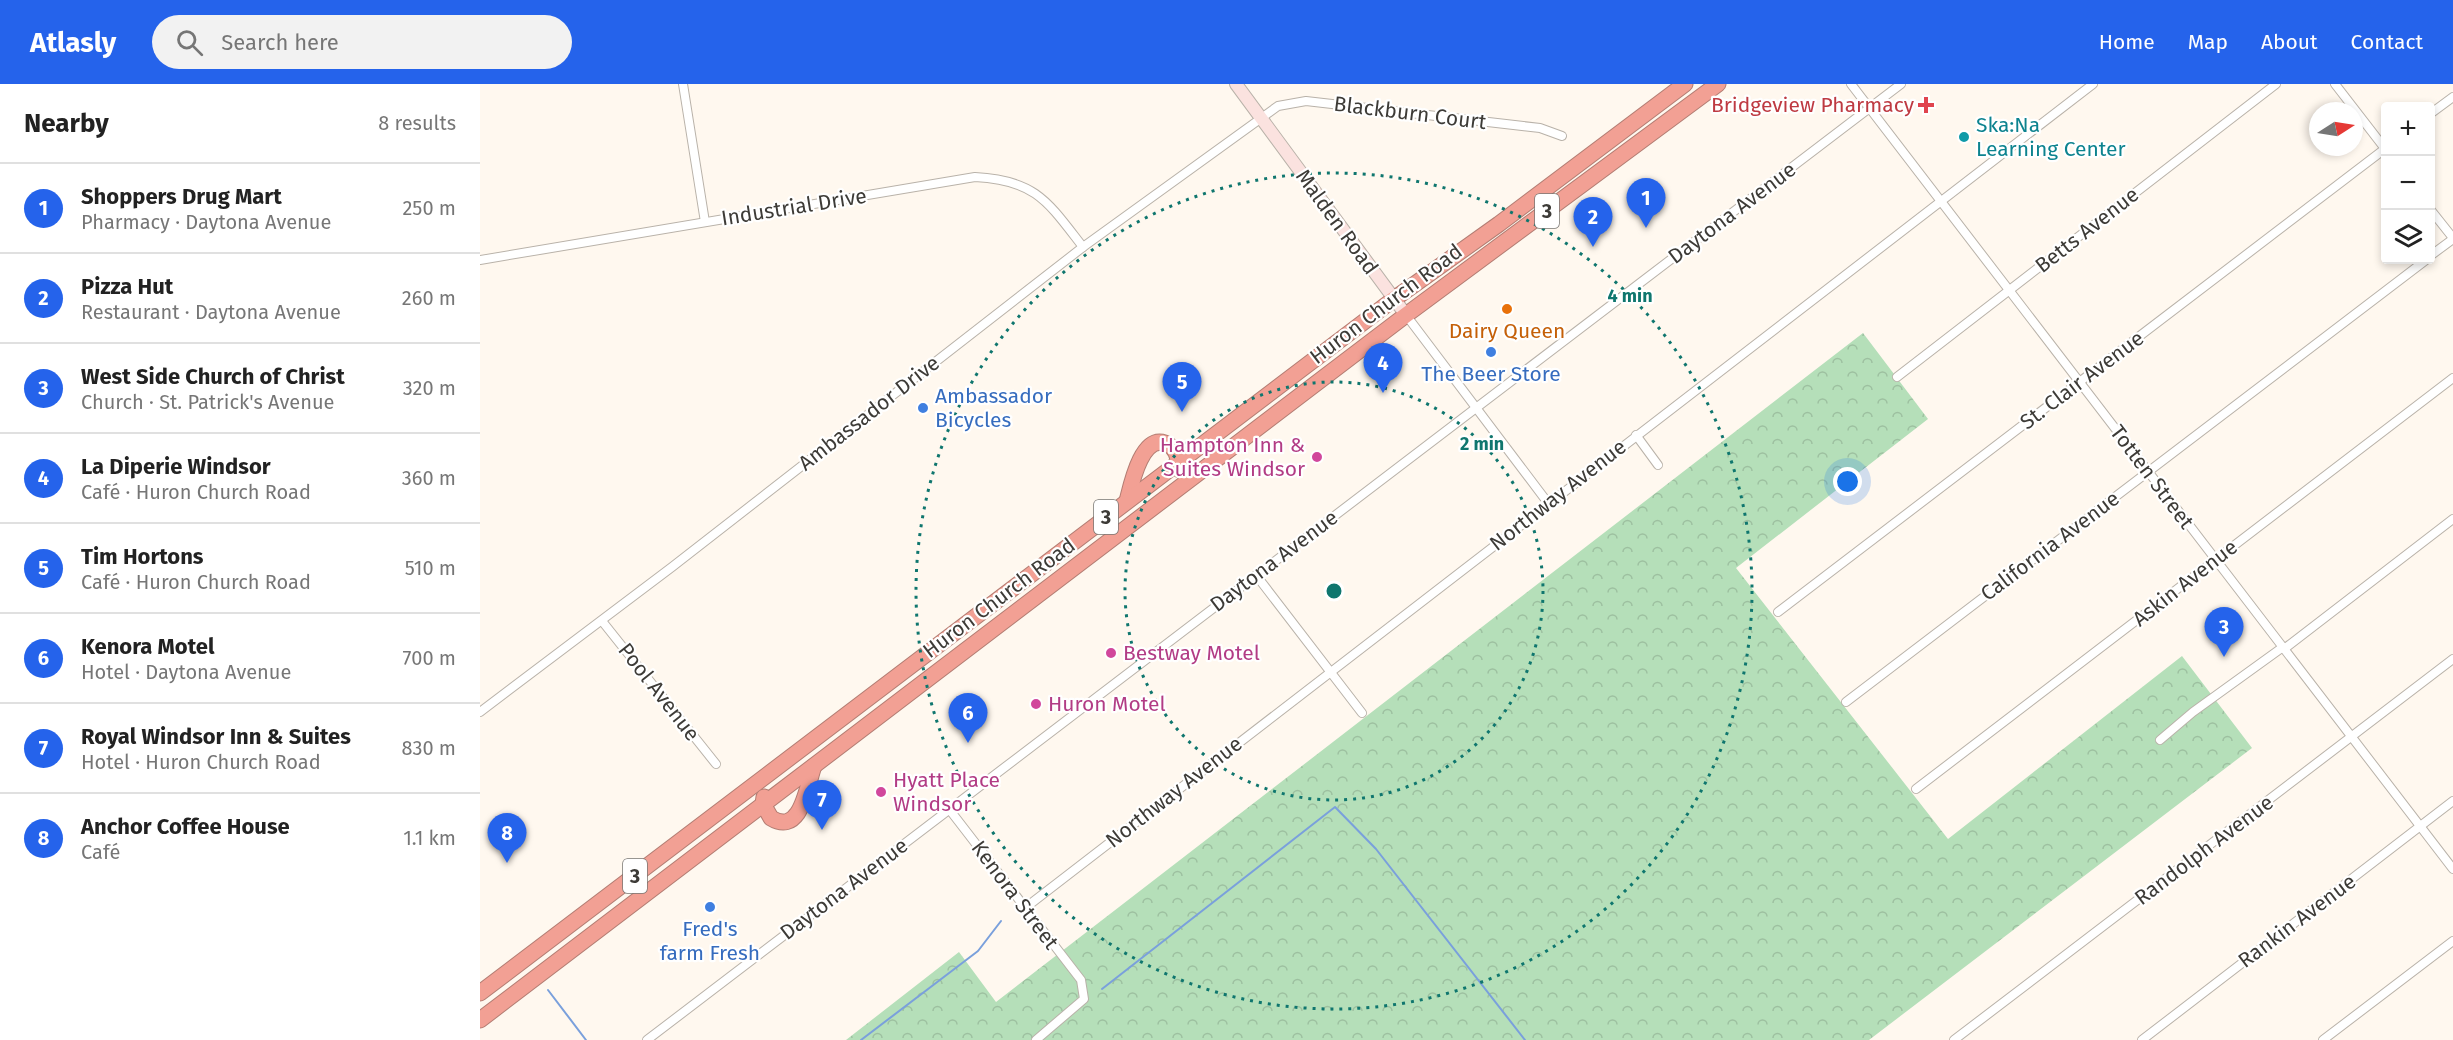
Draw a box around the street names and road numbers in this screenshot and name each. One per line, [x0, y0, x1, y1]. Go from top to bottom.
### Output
street label: Blackburn Court [1332, 91, 1488, 135]
street label: Daytona Avenue [1663, 156, 1801, 270]
street label: Malden Road [1290, 164, 1384, 280]
street label: Betts Avenue [2030, 181, 2144, 279]
street label: Industrial Drive [719, 183, 869, 231]
road number: 3 [1535, 194, 1559, 228]
street label: Huron Church Road [1305, 238, 1467, 370]
street label: St. Clair Avenue [2015, 325, 2149, 435]
street label: Ambassador Drive [793, 350, 945, 476]
street label: Totten Street [2105, 420, 2200, 534]
street label: Northway Avenue [1485, 434, 1631, 556]
street label: California Avenue [1976, 485, 2124, 607]
road number: 3 [1094, 500, 1118, 534]
street label: Daytona Avenue [1205, 504, 1343, 618]
street label: Huron Church Road [918, 532, 1080, 664]
street label: Askin Avenue [2127, 534, 2243, 632]
street label: Pool Avenue [613, 638, 705, 746]
street label: Northway Avenue [1101, 731, 1247, 853]
street label: Randolph Avenue [2129, 789, 2279, 911]
street label: Daytona Avenue [775, 832, 913, 946]
street label: Kenora Street [966, 835, 1065, 955]
road number: 3 [623, 859, 647, 893]
street label: Rankin Avenue [2233, 868, 2361, 974]

